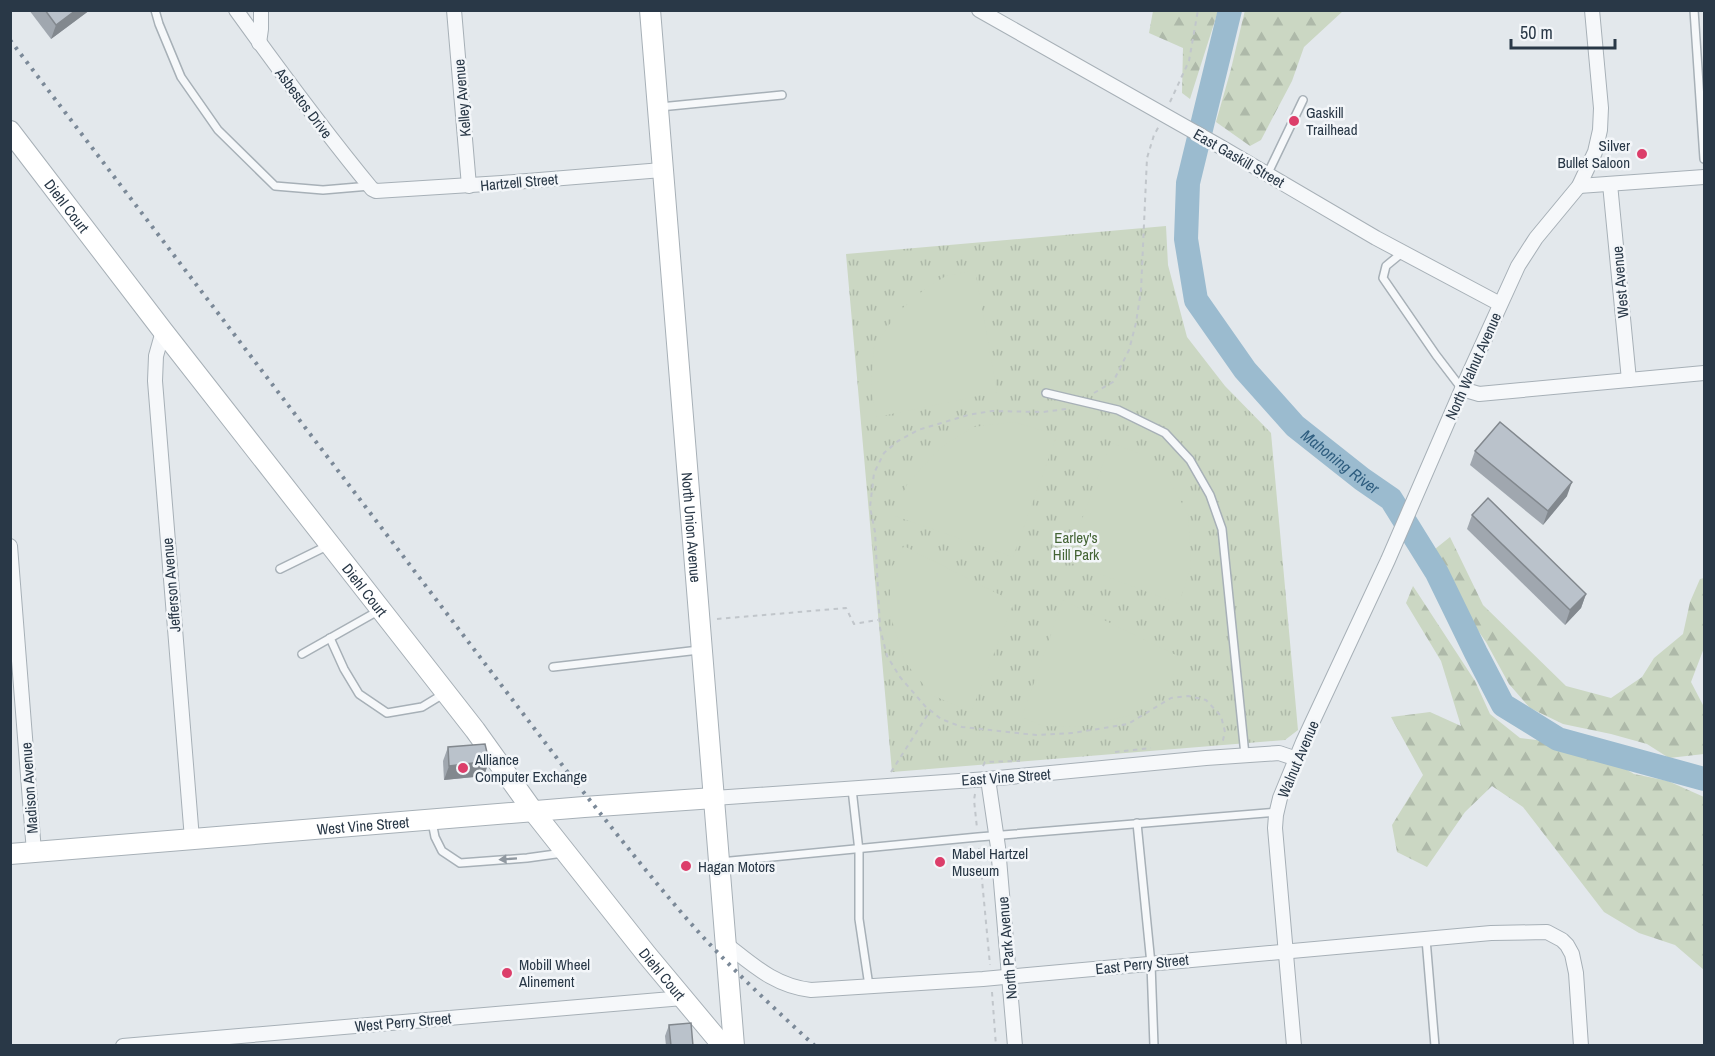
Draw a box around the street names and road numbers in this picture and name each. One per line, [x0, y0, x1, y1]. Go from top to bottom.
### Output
street label: Kelley Avenue [448, 58, 476, 138]
street label: Asbestos Drive [270, 63, 338, 143]
street label: East Gaskill Street [1190, 123, 1289, 193]
street label: Hartzell Street [479, 168, 559, 196]
street label: Diehl Court [40, 175, 95, 237]
street label: West Avenue [1606, 245, 1634, 319]
street label: North Walnut Avenue [1440, 309, 1506, 423]
street label: North Union Avenue [677, 471, 707, 583]
street label: Jefferson Avenue [156, 537, 186, 633]
street label: Diehl Court [338, 559, 393, 621]
street label: Walnut Avenue [1272, 717, 1324, 801]
street label: Madison Avenue [15, 742, 43, 834]
street label: East Vine Street [961, 763, 1052, 791]
street label: West Vine Street [316, 811, 410, 839]
street label: North Park Avenue [992, 896, 1022, 1000]
street label: Diehl Court [635, 943, 691, 1005]
street label: East Perry Street [1094, 949, 1190, 979]
street label: West Perry Street [354, 1007, 453, 1037]

